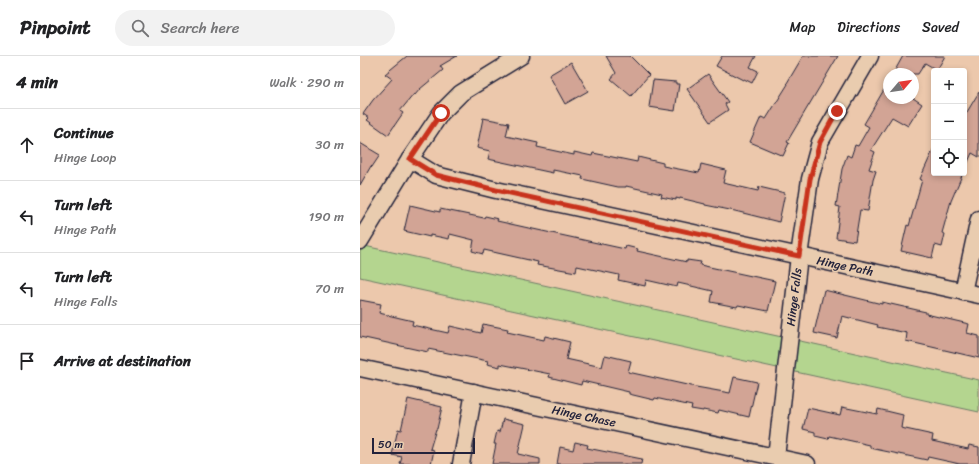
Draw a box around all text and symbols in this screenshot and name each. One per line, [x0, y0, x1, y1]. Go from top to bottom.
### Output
search box [115, 10, 395, 46]
text: Pinpoint [20, 11, 91, 44]
text: Search here [161, 15, 240, 41]
text: Map [789, 15, 815, 40]
text: Directions [837, 15, 900, 40]
text: Saved [922, 15, 959, 40]
icon: search [129, 17, 151, 39]
text: 4 min [16, 67, 58, 97]
north arrow [883, 68, 919, 104]
map controls [931, 68, 967, 176]
button: + [931, 68, 967, 104]
text: Walk · 290 m [270, 71, 344, 94]
route end [828, 102, 846, 120]
route start [432, 104, 450, 122]
button: − [931, 104, 967, 140]
text: Continue [54, 120, 114, 146]
text: 30 m [315, 133, 344, 156]
icon: ahead [16, 134, 38, 156]
button: locate [931, 140, 967, 176]
text: Hinge Loop [54, 146, 116, 169]
text: Turn left [54, 192, 112, 218]
text: 190 m [309, 205, 344, 228]
icon: left [16, 206, 38, 228]
text: Hinge Path [54, 218, 117, 241]
street label: Hinge Path [814, 249, 876, 283]
text: Turn left [54, 264, 112, 290]
street label: Hinge Falls [780, 266, 809, 327]
text: 70 m [315, 277, 344, 300]
icon: left [16, 278, 38, 300]
text: Hinge Falls [54, 290, 117, 313]
text: Arrive at destination [54, 348, 191, 374]
icon: arrive [16, 350, 38, 372]
street label: Hinge Chase [550, 398, 618, 434]
text: 50 m [378, 435, 403, 454]
scale bar [372, 436, 475, 455]

